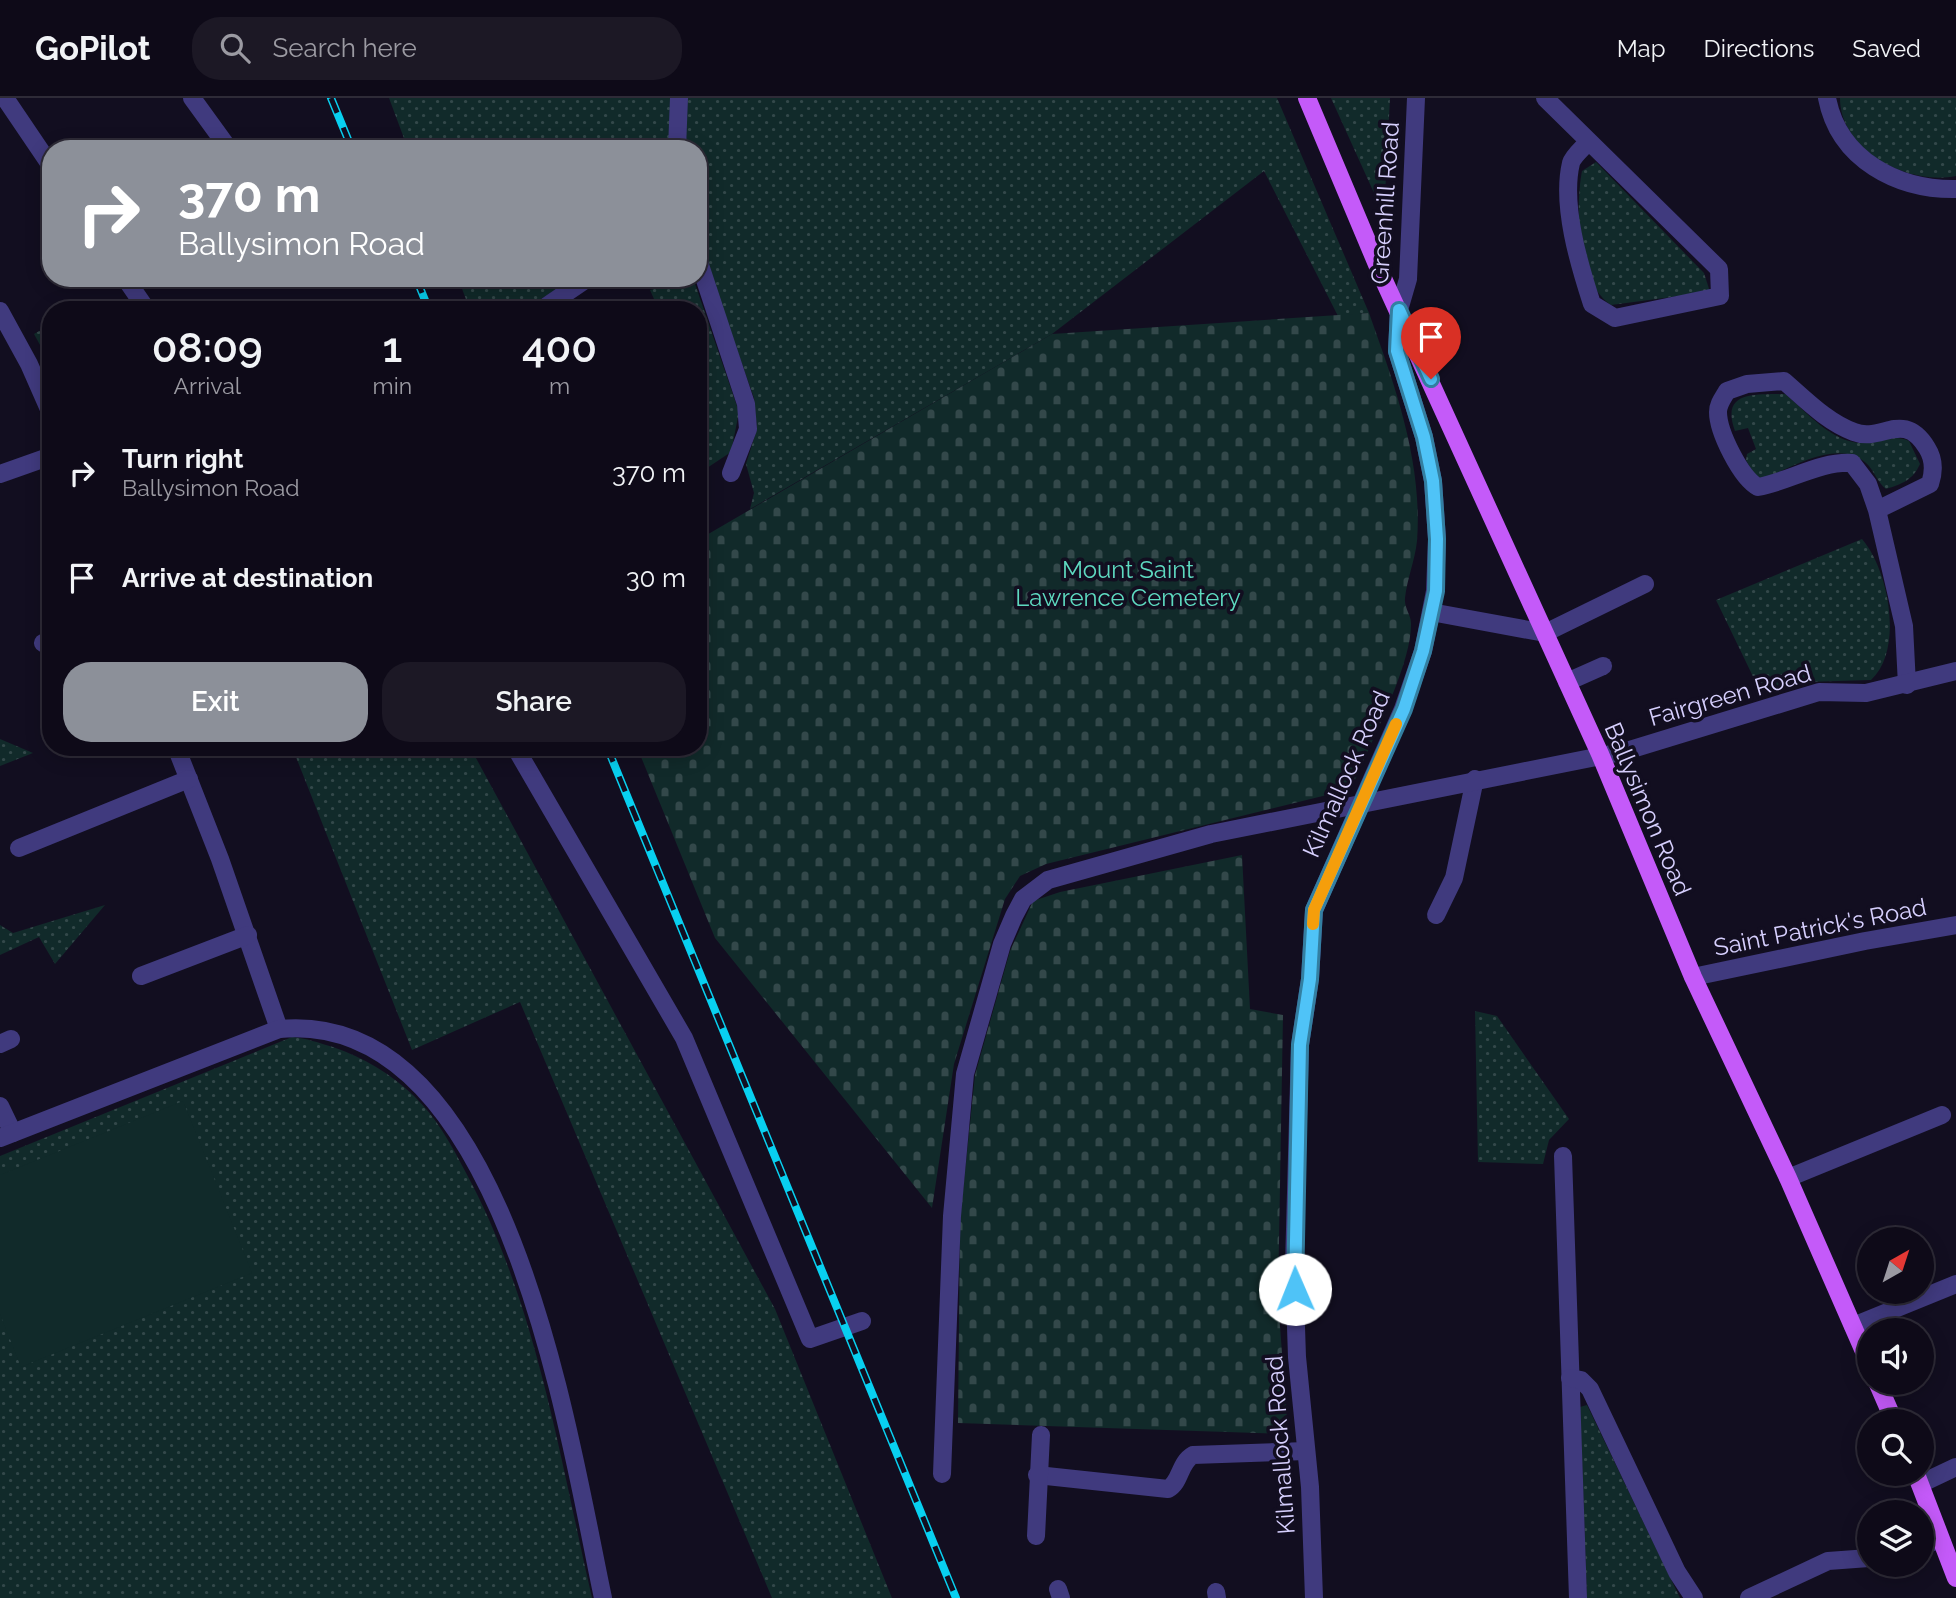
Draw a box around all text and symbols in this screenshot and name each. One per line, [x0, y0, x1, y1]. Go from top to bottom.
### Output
search box [192, 17, 682, 80]
text: GoPilot [35, 29, 150, 68]
icon: search [216, 29, 254, 67]
text: Search here [272, 33, 417, 63]
text: Map [1617, 34, 1666, 63]
text: Directions [1704, 34, 1814, 63]
text: Saved [1852, 34, 1921, 63]
street label: Greenhill Road [1365, 121, 1405, 285]
text: 370 m [178, 166, 320, 223]
icon: right [63, 168, 154, 259]
text: Ballysimon Road [178, 225, 425, 262]
pin [1401, 307, 1461, 379]
icon: arrive [1412, 318, 1450, 356]
text: 08:09 [152, 323, 263, 372]
text: 1 [382, 323, 402, 372]
text: 400 [522, 323, 597, 372]
text: Arrival [174, 372, 241, 399]
text: min [373, 372, 412, 399]
text: m [549, 372, 570, 399]
text: Turn right [122, 444, 243, 474]
icon: right [63, 454, 101, 492]
text: 370 m [612, 458, 686, 488]
text: Ballysimon Road [122, 474, 300, 501]
park label: Mount Saint Lawrence Cemetery [1015, 555, 1241, 612]
icon: arrive [63, 559, 101, 597]
text: Arrive at destination [122, 563, 373, 593]
text: 30 m [626, 563, 686, 593]
street label: Fairgreen Road [1645, 658, 1815, 732]
button: Exit [63, 662, 368, 742]
button: Share [382, 662, 686, 742]
street label: Kilmallock Road [1296, 686, 1396, 862]
street label: Ballysimon Road [1598, 718, 1698, 900]
street label: Saint Patrick's Road [1711, 892, 1929, 962]
north arrow [1857, 1227, 1934, 1304]
map controls [1857, 1227, 1934, 1577]
position arrow [1258, 1252, 1332, 1326]
button: sound [1857, 1318, 1934, 1395]
street label: Kilmallock Road [1259, 1355, 1301, 1535]
button: search [1857, 1409, 1934, 1486]
button: layers [1857, 1500, 1934, 1577]

